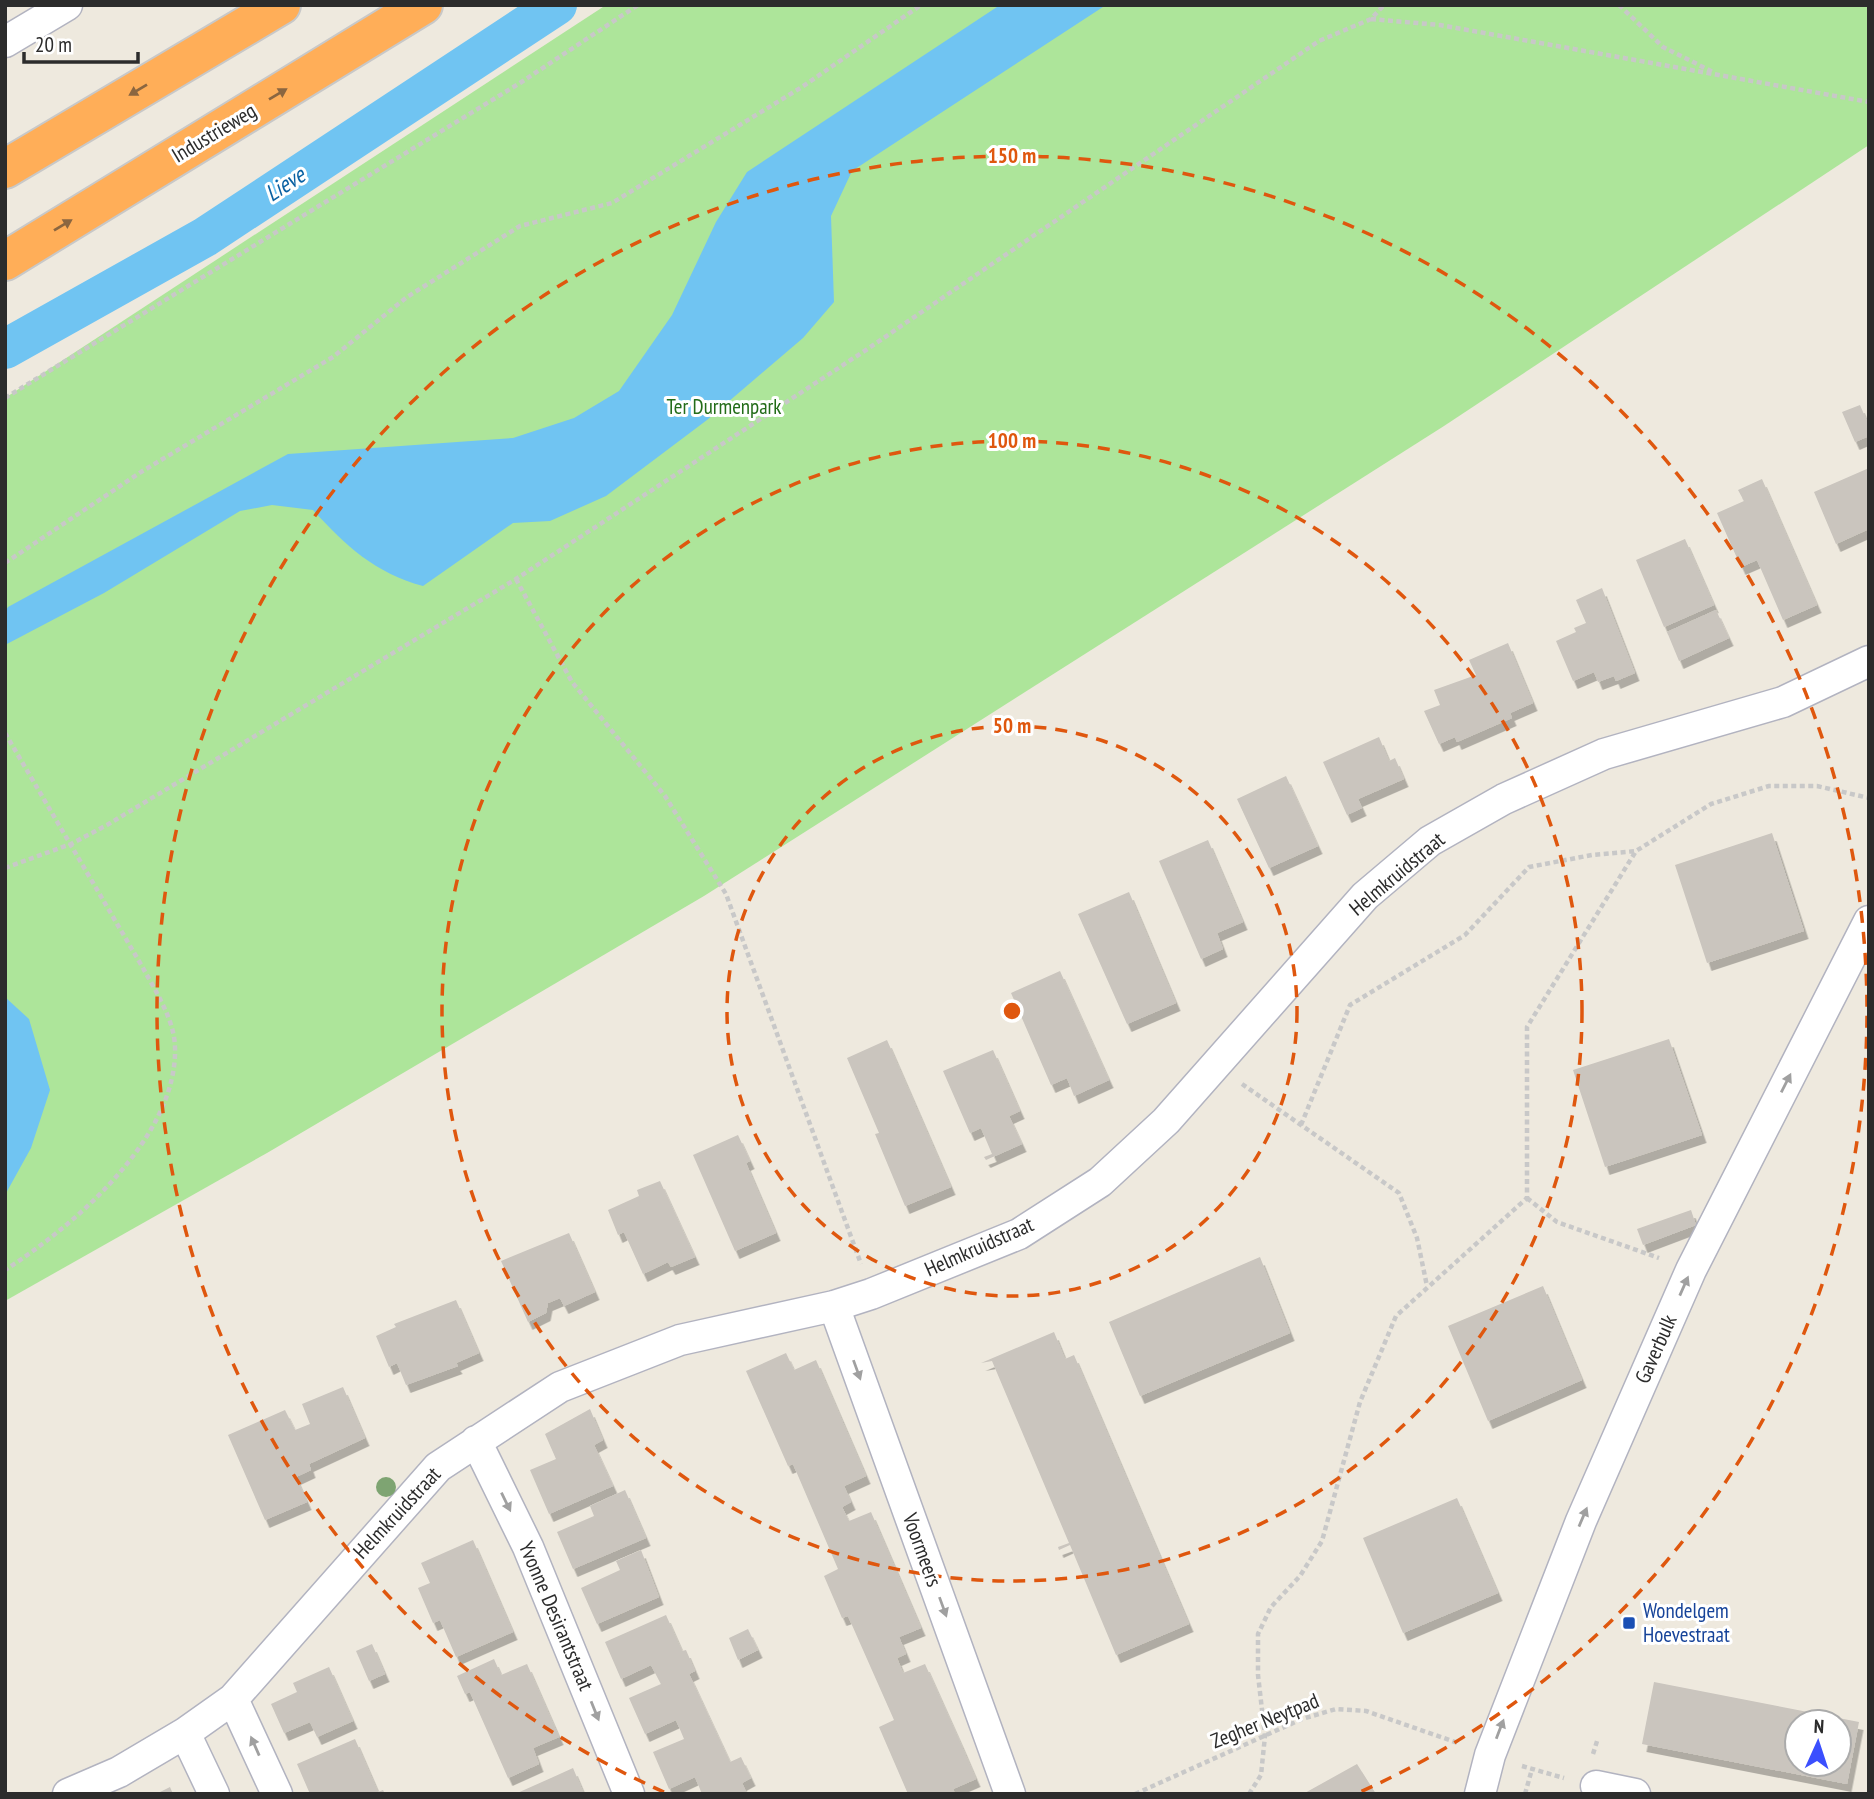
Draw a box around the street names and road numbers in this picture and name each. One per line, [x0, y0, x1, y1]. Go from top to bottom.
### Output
street label: Industrieweg [167, 97, 261, 168]
street label: Helmkruidstraat [1343, 826, 1450, 921]
street label: Helmkruidstraat [920, 1210, 1038, 1283]
street label: Gaverbulk [1628, 1310, 1683, 1387]
street label: Helmkruidstraat [347, 1461, 446, 1564]
street label: Voormeers [896, 1508, 948, 1590]
street label: Yvonne Desirantstraat [513, 1537, 600, 1695]
street label: Zegher Neytpad [1207, 1687, 1323, 1754]

